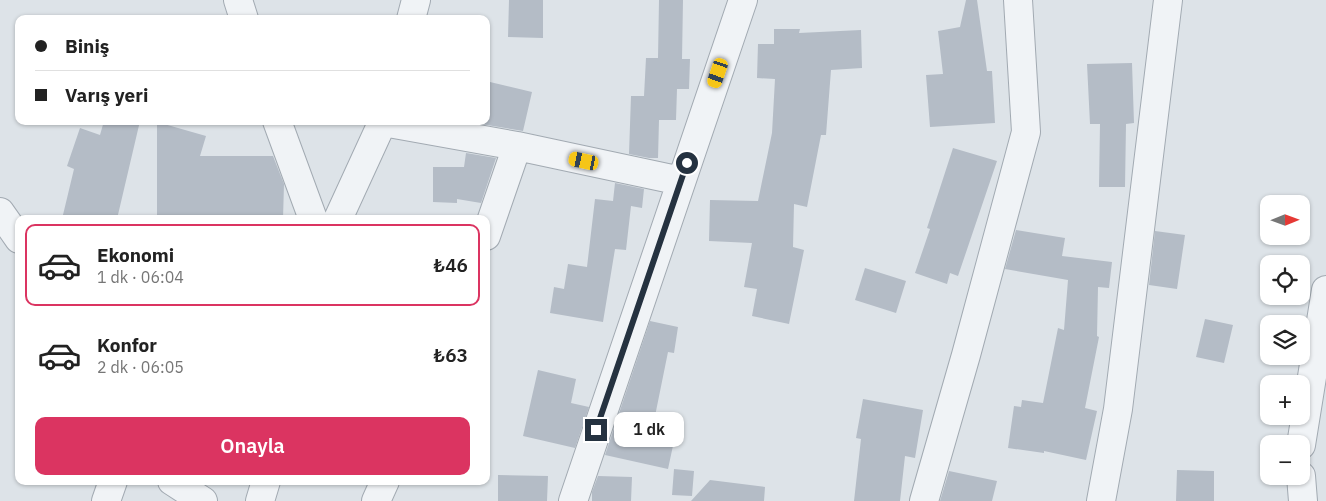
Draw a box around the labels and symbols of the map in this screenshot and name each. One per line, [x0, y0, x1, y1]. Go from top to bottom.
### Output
car [706, 56, 729, 90]
car [567, 151, 600, 171]
route start [676, 152, 698, 174]
north arrow [1260, 195, 1310, 245]
callout: 1 dk [614, 412, 684, 448]
route end [585, 419, 607, 441]

